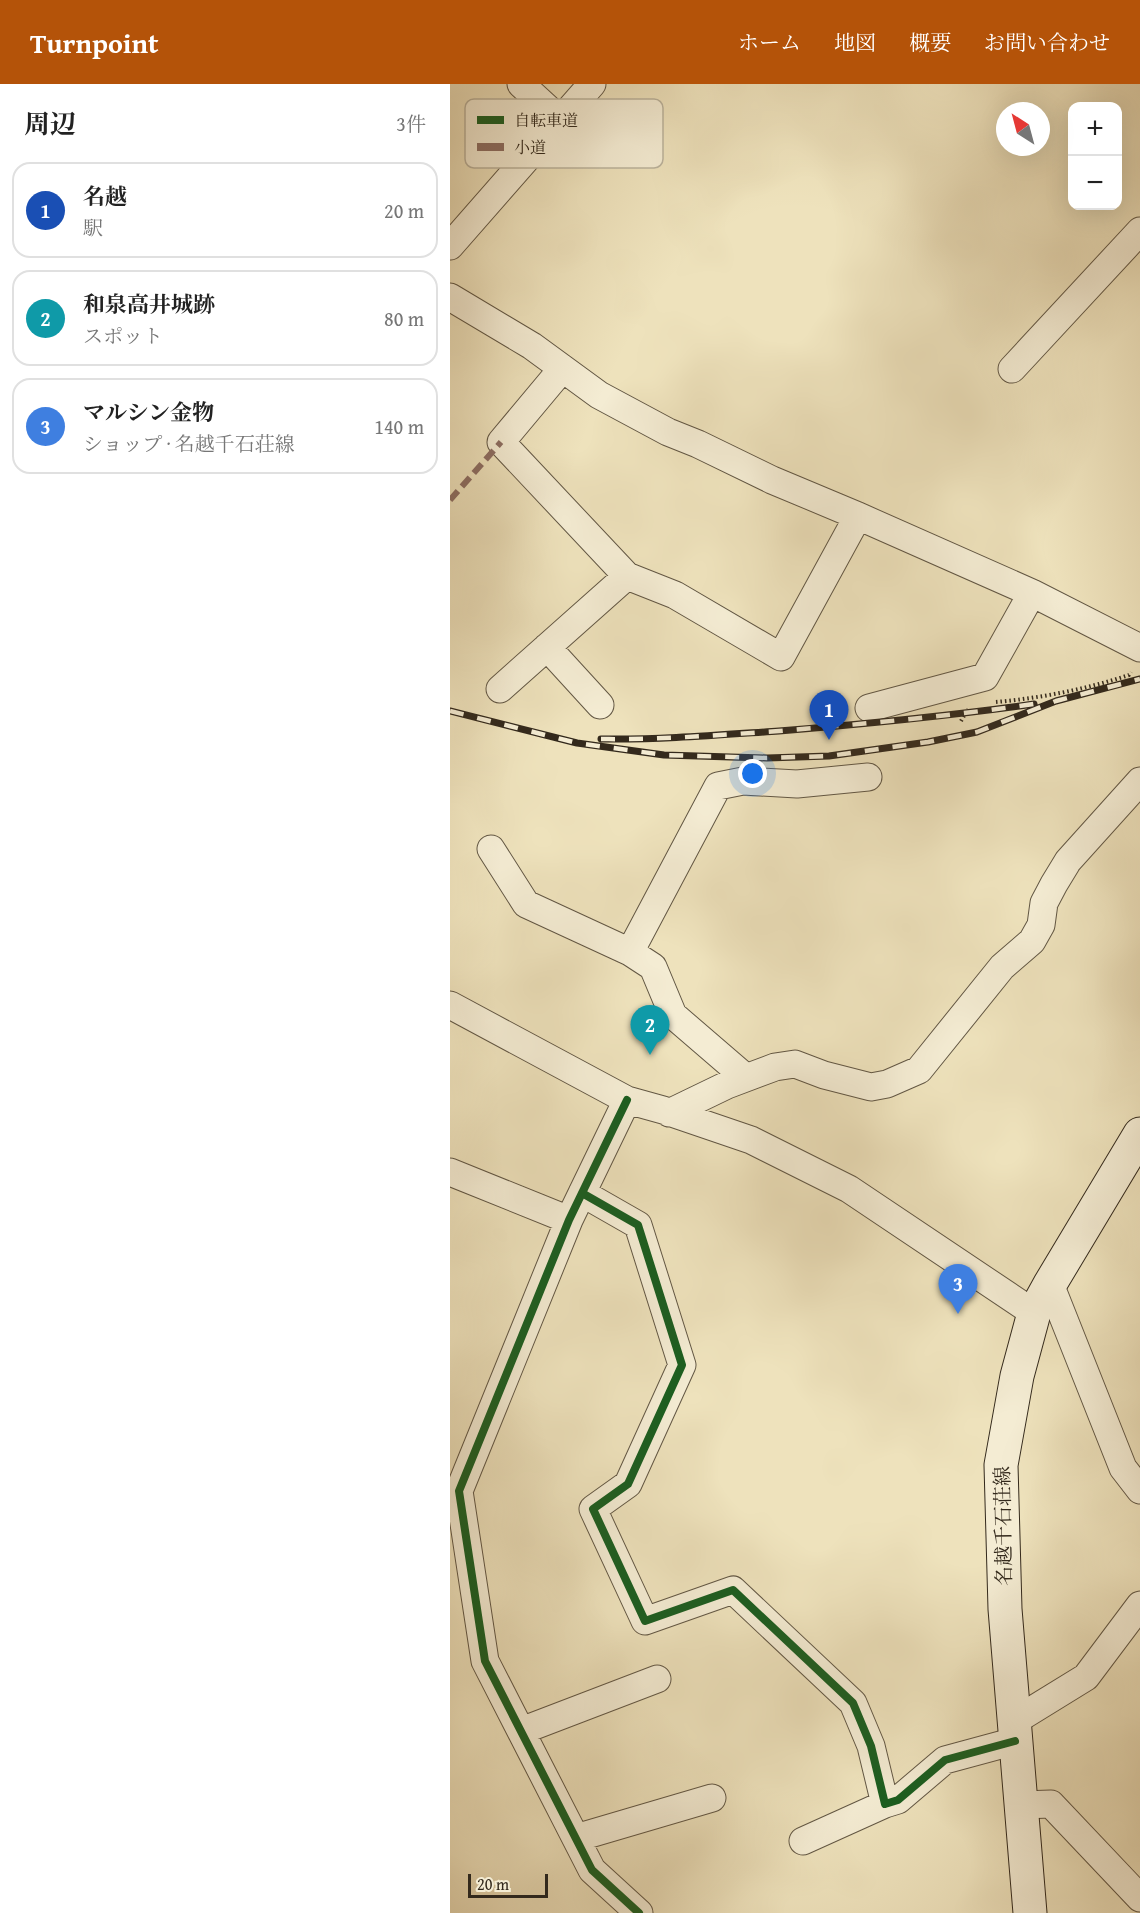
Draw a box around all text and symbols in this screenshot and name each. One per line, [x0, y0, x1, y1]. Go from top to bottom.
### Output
text: Turnpoint [30, 22, 159, 63]
text: ホーム [738, 27, 801, 58]
text: 地図 [834, 27, 876, 58]
text: 概要 [909, 27, 951, 58]
text: お問い合わせ [984, 27, 1110, 58]
legend [465, 99, 663, 168]
north arrow [996, 102, 1050, 156]
map controls [1068, 102, 1122, 210]
button: + [1068, 102, 1122, 156]
text: 周辺 [24, 104, 76, 143]
text: 自転車道 [514, 108, 578, 132]
text: 3件 [396, 109, 426, 138]
text: 小道 [514, 135, 546, 159]
button: − [1068, 156, 1122, 210]
text: 名越 [83, 180, 127, 212]
text: 1 [40, 196, 51, 225]
text: 20 m [384, 196, 424, 225]
text: 駅 [83, 213, 103, 242]
text: 和泉高井城跡 [83, 288, 215, 320]
text: 2 [40, 304, 51, 333]
text: 80 m [384, 304, 424, 333]
text: スポット [83, 321, 163, 350]
text: マルシン金物 [83, 396, 214, 428]
text: 3 [40, 412, 51, 441]
text: 140 m [374, 412, 424, 441]
text: ショップ · 名越千石荘線 [83, 429, 295, 458]
pin: 1 [810, 690, 848, 740]
your location [738, 759, 767, 788]
pin: 2 [630, 1006, 670, 1055]
pin: 3 [938, 1264, 978, 1314]
street label: 名越千石荘線 [987, 1466, 1018, 1586]
scale bar [468, 1871, 548, 1898]
text: 20 m [477, 1872, 509, 1896]

